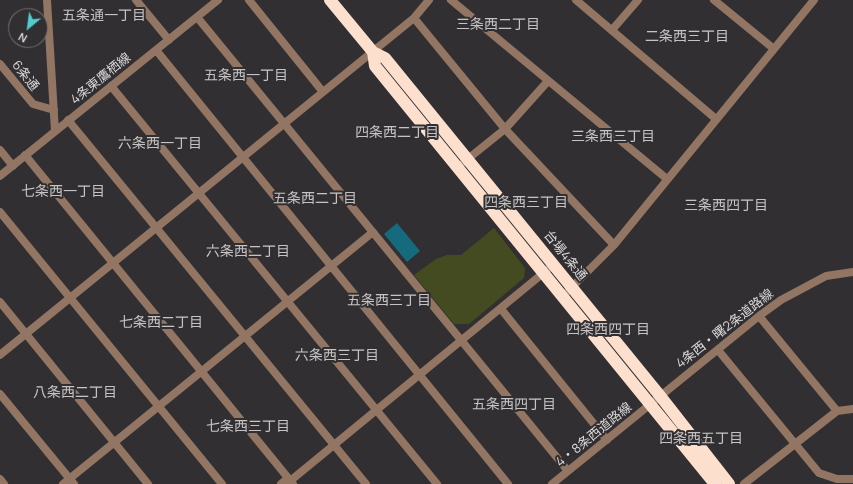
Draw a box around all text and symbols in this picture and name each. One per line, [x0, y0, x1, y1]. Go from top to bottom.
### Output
north arrow [8, 8, 48, 48]
district label: 五条通一丁目 [62, 8, 146, 24]
district label: 三条西二丁目 [456, 17, 540, 33]
district label: 二条西三丁目 [645, 29, 729, 45]
text: N [15, 30, 30, 47]
street label: 4条東鷹栖線 [68, 50, 134, 108]
street label: 6条通 [8, 58, 42, 94]
district label: 五条西一丁目 [204, 68, 288, 84]
district label: 四条西二丁目 [355, 125, 439, 141]
district label: 三条西三丁目 [571, 129, 655, 145]
district label: 六条西一丁目 [118, 136, 202, 152]
district label: 七条西一丁目 [21, 184, 105, 200]
district label: 五条西二丁目 [273, 191, 357, 207]
district label: 四条西三丁目 [484, 195, 568, 211]
district label: 三条西四丁目 [684, 198, 768, 214]
street label: 台場4条通 [540, 228, 590, 284]
district label: 六条西二丁目 [206, 244, 290, 260]
street label: 4条西・曙2条道路線 [673, 286, 777, 372]
district label: 五条西三丁目 [347, 293, 431, 309]
district label: 七条西二丁目 [119, 315, 203, 331]
district label: 四条西四丁目 [566, 322, 650, 338]
district label: 六条西三丁目 [295, 348, 379, 364]
district label: 八条西二丁目 [33, 385, 117, 401]
district label: 五条西四丁目 [472, 397, 556, 413]
street label: 4・8条西道路線 [553, 400, 635, 470]
district label: 七条西三丁目 [206, 419, 290, 435]
district label: 四条西五丁目 [659, 431, 743, 447]

